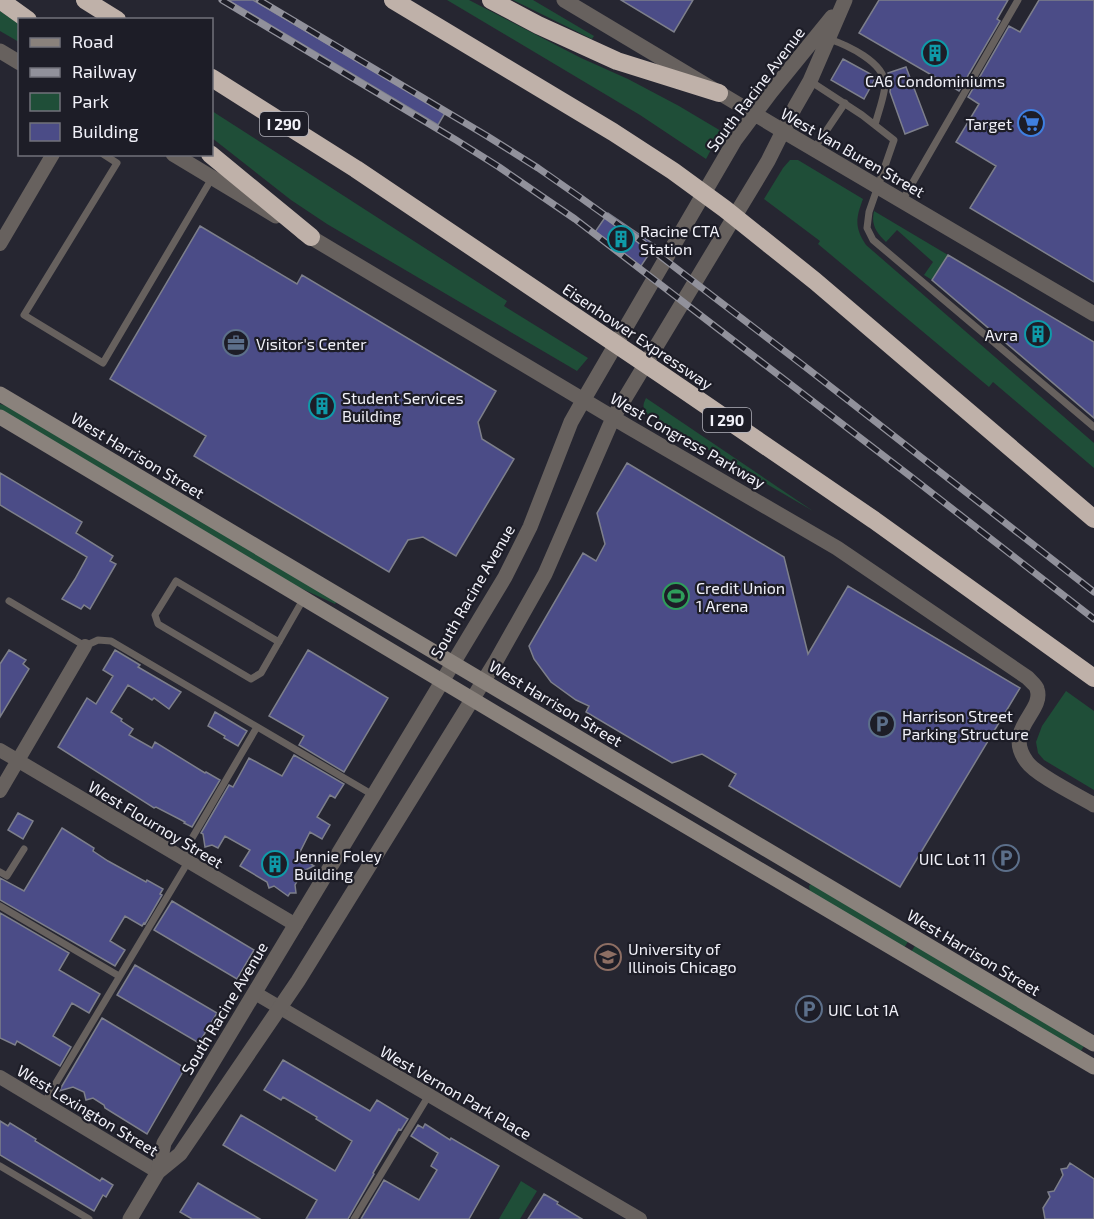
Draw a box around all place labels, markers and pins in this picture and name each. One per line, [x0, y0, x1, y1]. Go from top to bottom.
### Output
building icon: CA6 Condominiums [920, 38, 950, 68]
place label: CA6 Condominiums [865, 71, 1005, 90]
supermarket icon: Target [1016, 108, 1046, 138]
place label: Target [966, 114, 1012, 133]
place label: Racine CTA Station [640, 221, 719, 258]
building icon: Racine CTA Station [606, 224, 636, 254]
building icon: Avra [1023, 319, 1053, 349]
place label: Avra [985, 325, 1018, 344]
office icon: Visitor's Center [221, 328, 251, 358]
place label: Visitor's Center [256, 334, 367, 353]
place label: Student Services Building [342, 388, 464, 425]
building icon: Student Services Building [307, 391, 337, 421]
place label: Credit Union 1 Arena [696, 578, 785, 615]
sports icon: Credit Union 1 Arena [661, 581, 691, 611]
place label: Harrison Street Parking Structure [902, 706, 1029, 743]
parking icon: Harrison Street Parking Structure [867, 709, 897, 739]
parking icon: UIC Lot 11 [991, 843, 1021, 873]
place label: Jennie Foley Building [294, 846, 383, 883]
building icon: Jennie Foley Building [260, 849, 290, 879]
place label: UIC Lot 11 [919, 849, 986, 868]
place label: University of Illinois Chicago [628, 939, 737, 976]
school or university icon: University of Illinois Chicago [593, 942, 623, 972]
parking icon: UIC Lot 1A [794, 994, 824, 1024]
place label: UIC Lot 1A [828, 1000, 899, 1019]

